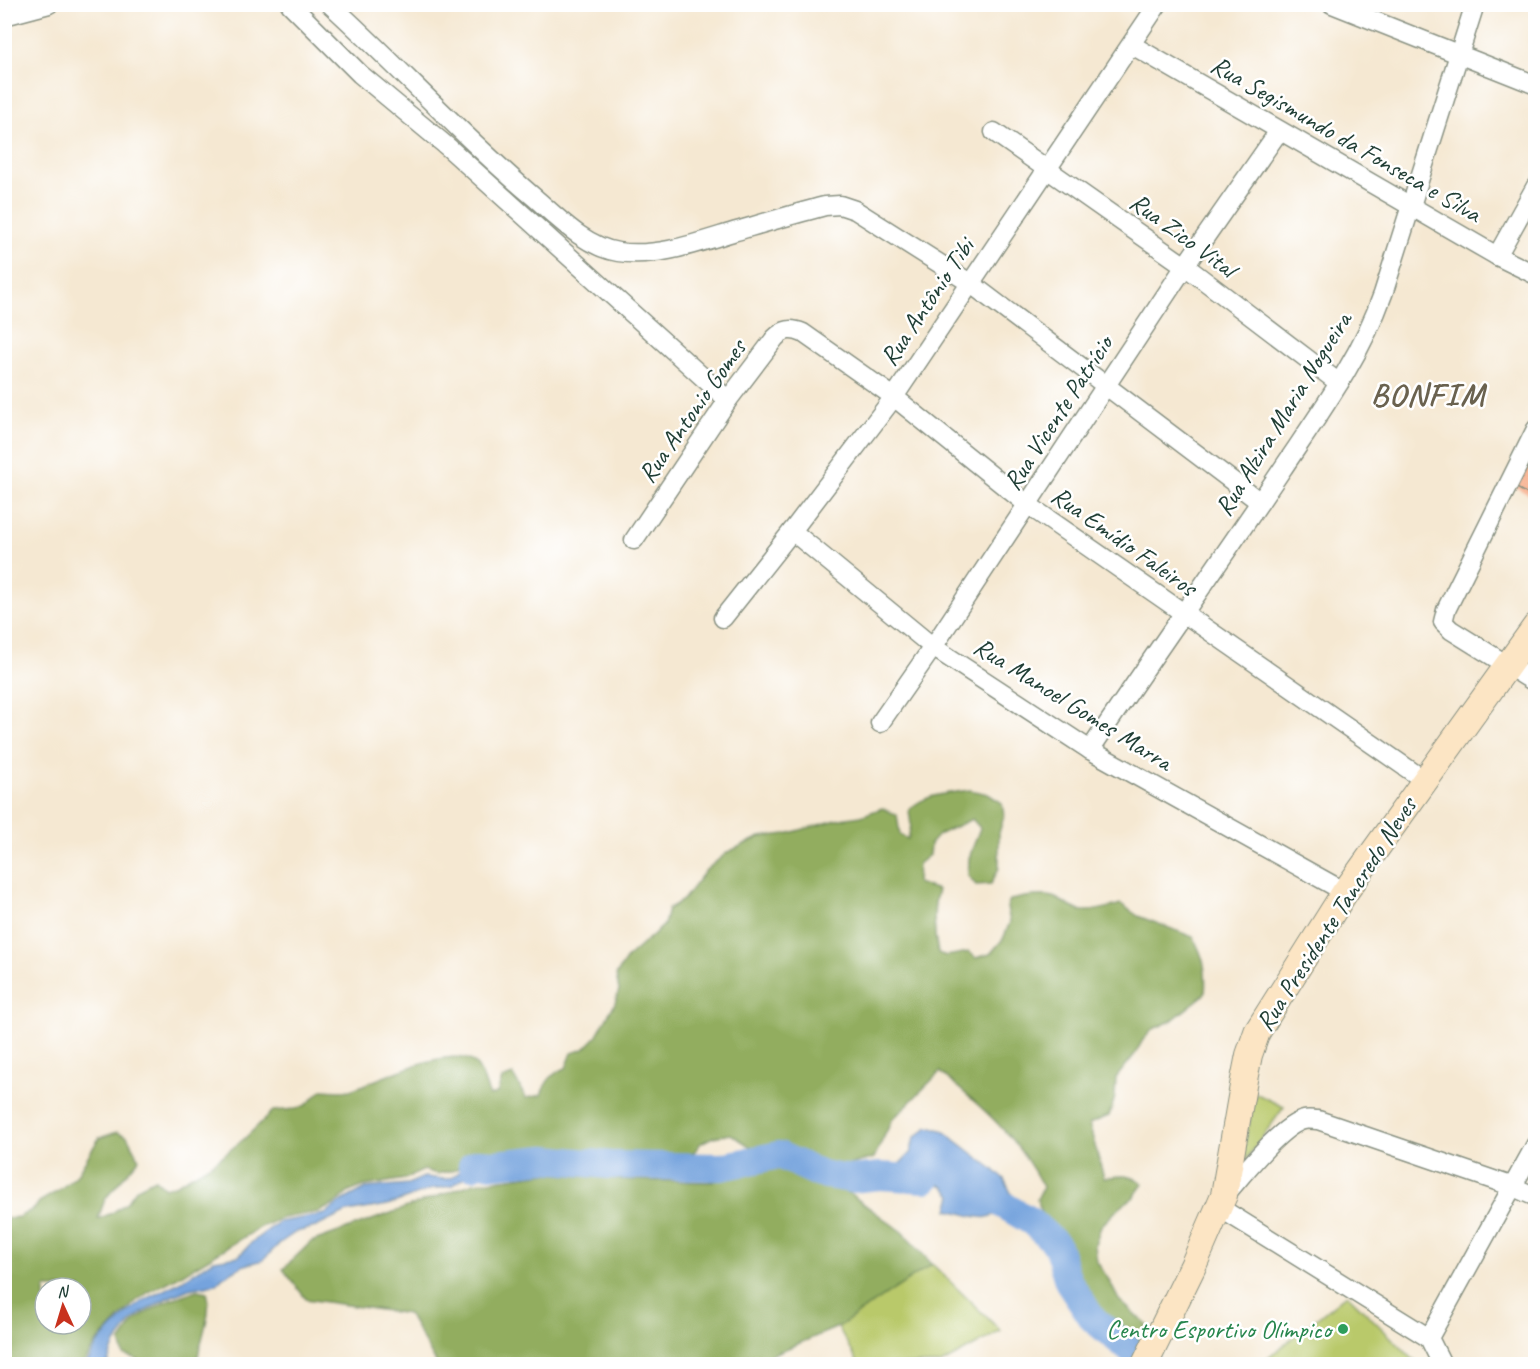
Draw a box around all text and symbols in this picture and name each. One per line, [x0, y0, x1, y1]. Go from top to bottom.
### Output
street label: Rua Segismundo da Fonseca e Silva [1205, 48, 1488, 231]
street label: Rua Zico Vital [1123, 185, 1247, 287]
street label: Rua Antônio Tibi [872, 229, 983, 372]
street label: Rua Alzira Maria Nogueira [1207, 304, 1360, 522]
street label: Rua Vicente Patrício [996, 327, 1122, 496]
street label: Rua Antonio Gomes [630, 331, 755, 489]
district label: BONFIM [1371, 374, 1487, 415]
street label: Rua Emídio Faleiros [1045, 479, 1205, 605]
street label: Rua Manoel Gomes Marra [968, 630, 1180, 779]
street label: Rua Presidente Tancredo Neves [1248, 789, 1425, 1037]
north arrow [33, 1276, 93, 1336]
text: N [56, 1281, 71, 1302]
place label: Centro Esportivo Olímpico [1106, 1313, 1334, 1346]
marker: Centro Esportivo Olímpico [1336, 1322, 1350, 1336]

